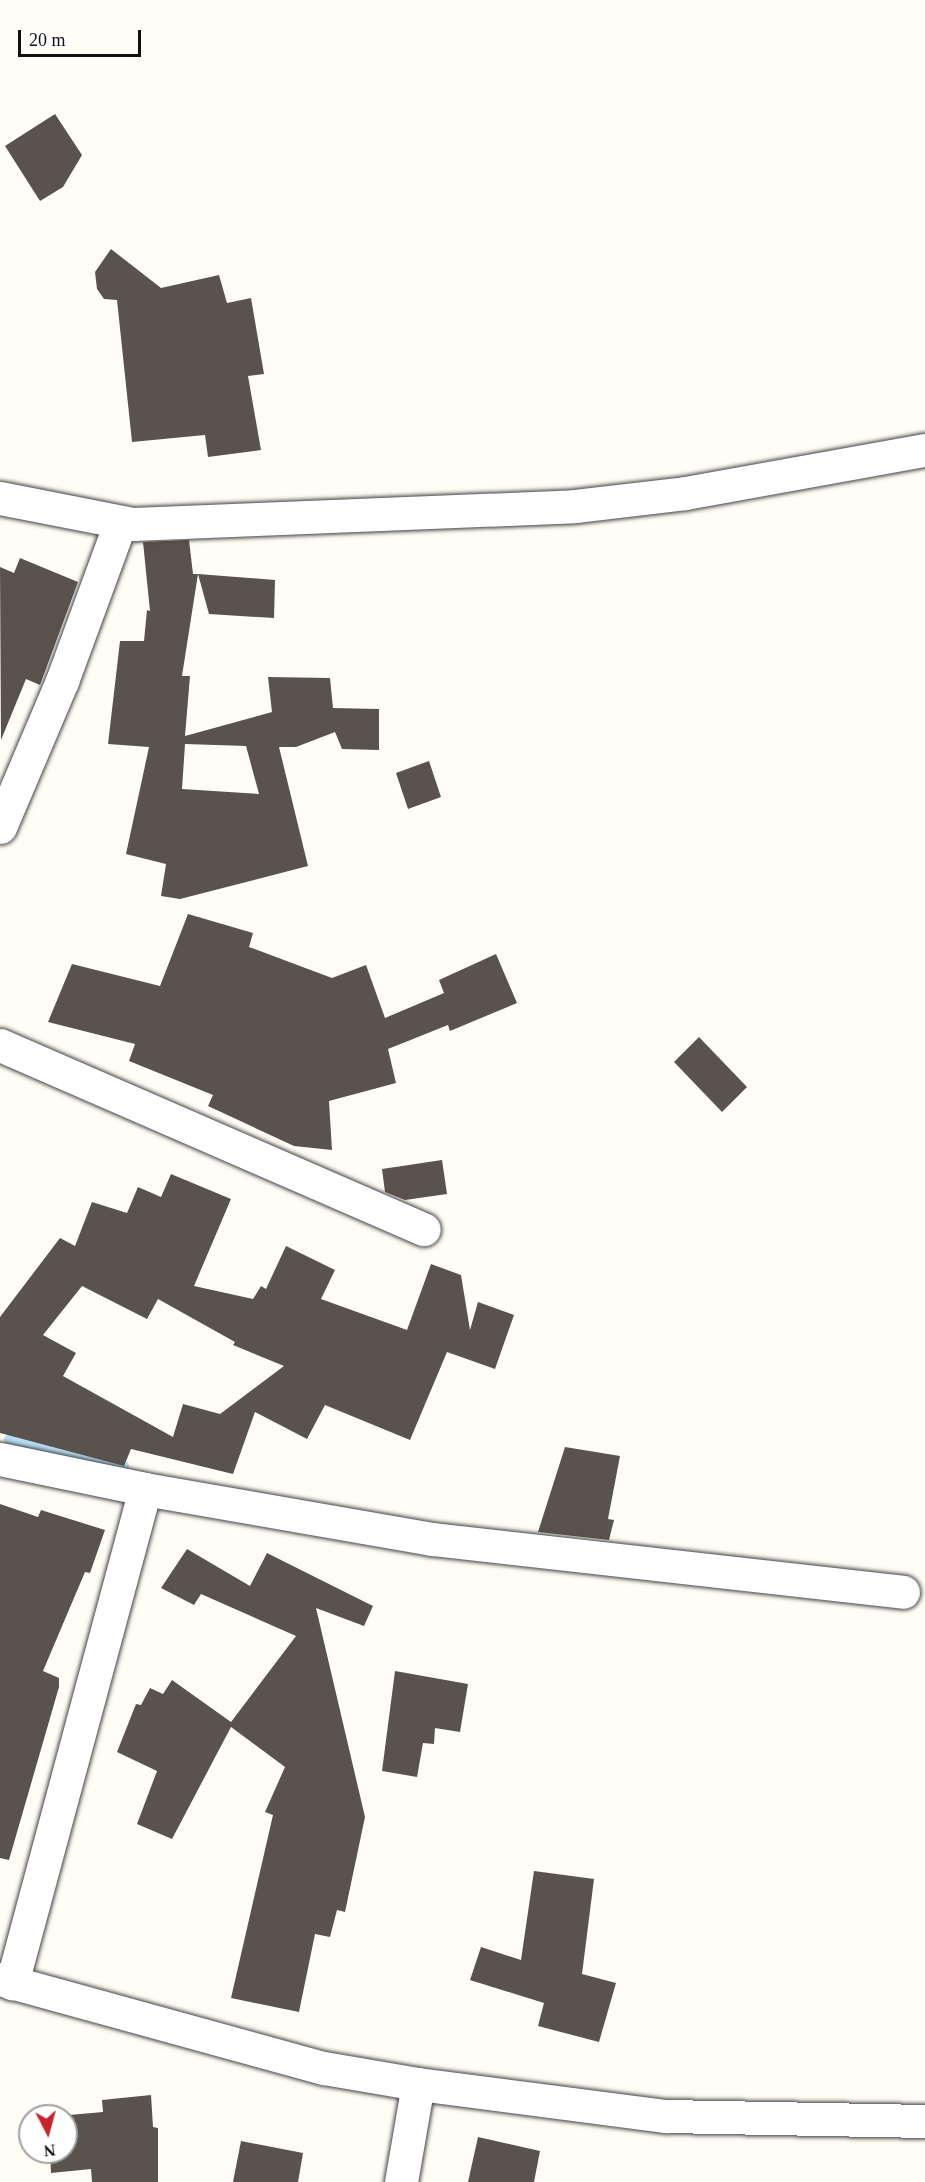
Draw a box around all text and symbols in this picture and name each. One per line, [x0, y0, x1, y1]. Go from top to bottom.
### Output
scale bar [21, 18, 144, 56]
text: 20 m [29, 30, 66, 50]
north arrow [18, 2104, 78, 2164]
text: N [43, 2141, 56, 2159]

